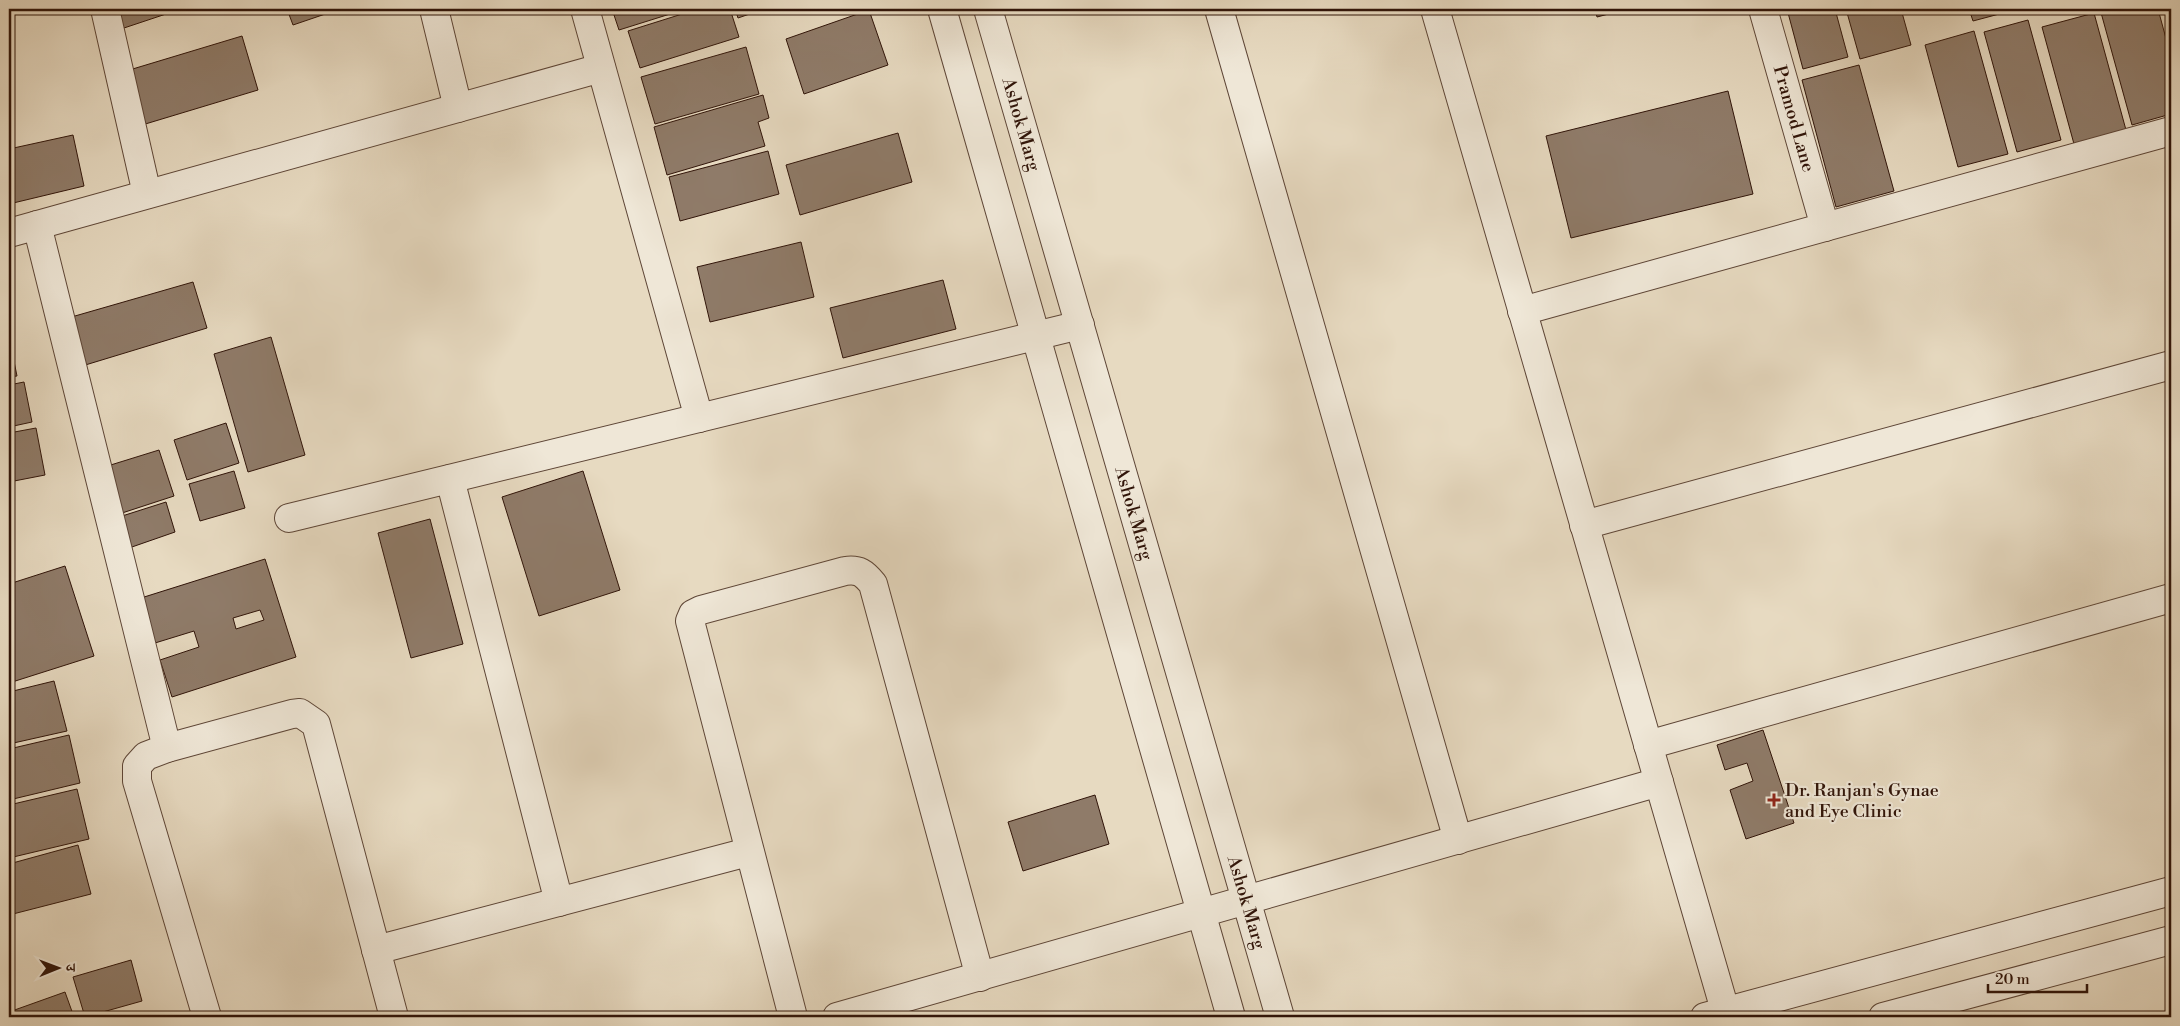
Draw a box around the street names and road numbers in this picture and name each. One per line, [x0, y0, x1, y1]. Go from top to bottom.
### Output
street label: Pramod Lane [1768, 63, 1820, 175]
street label: Ashok Marg [997, 74, 1046, 174]
street label: Ashok Marg [1109, 463, 1159, 563]
street label: Ashok Marg [1222, 852, 1271, 952]

